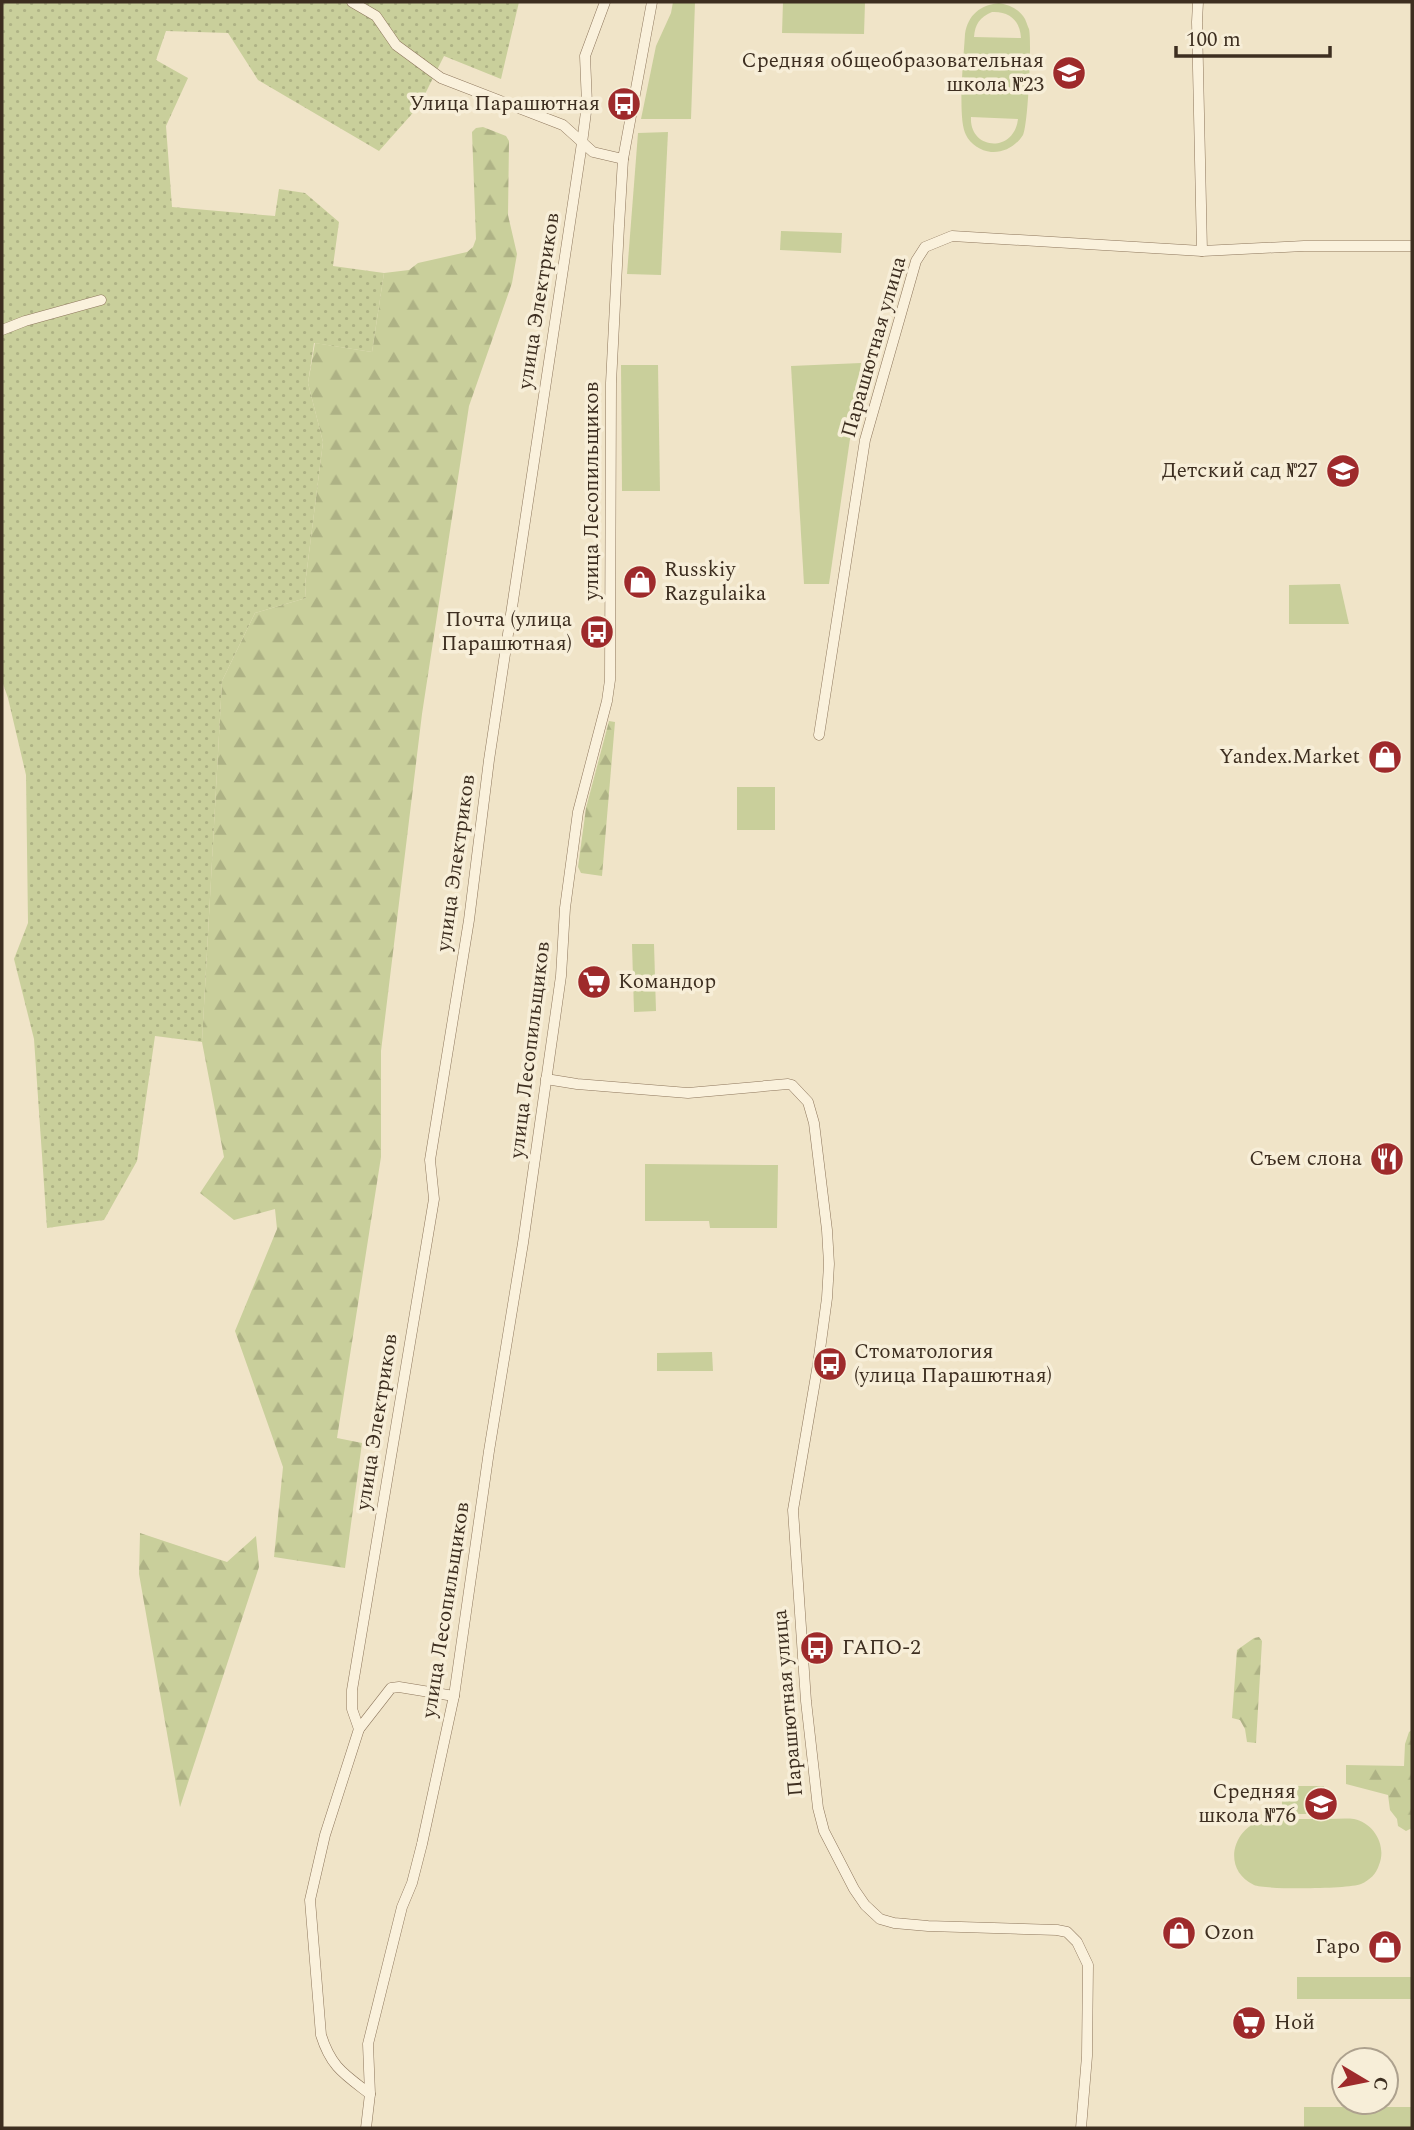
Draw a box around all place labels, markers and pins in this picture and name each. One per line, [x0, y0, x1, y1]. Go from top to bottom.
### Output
place label: Средняя общеобразовательная школа №23 [741, 45, 1044, 101]
school or university icon: Средняя общеобразовательная школа №23 [1050, 54, 1088, 92]
bus stop icon: Улица Парашютная [605, 85, 643, 123]
place label: Улица Парашютная [410, 88, 600, 120]
school or university icon: Детский сад №27 [1324, 452, 1362, 490]
place label: Детский сад №27 [1162, 455, 1318, 487]
place label: Russkiy Razgulaika [664, 554, 767, 610]
shop icon: Russkiy Razgulaika [621, 563, 659, 601]
place label: Почта (улица Парашютная) [441, 604, 573, 660]
bus stop icon: Почта (улица Парашютная) [578, 613, 616, 651]
shop icon: Yandex.Market [1366, 738, 1404, 776]
place label: Yandex.Market [1219, 741, 1360, 773]
supermarket icon: Командор [575, 963, 613, 1001]
place label: Командор [618, 966, 716, 998]
restaurant icon: Съем слона [1368, 1140, 1406, 1178]
place label: Съем слона [1249, 1143, 1363, 1175]
place label: Стоматология (улица Парашютная) [854, 1336, 1052, 1392]
bus stop icon: Стоматология (улица Парашютная) [811, 1345, 849, 1383]
bus stop icon: ГАПО-2 [798, 1629, 836, 1667]
place label: ГАПО-2 [842, 1632, 921, 1664]
place label: Средняя школа №76 [1198, 1776, 1296, 1832]
school or university icon: Средняя школа №76 [1302, 1785, 1340, 1823]
shop icon: Ozon [1160, 1914, 1198, 1952]
place label: Ozon [1204, 1917, 1254, 1949]
shop icon: Гаро [1366, 1928, 1404, 1966]
place label: Гаро [1315, 1931, 1360, 1963]
supermarket icon: Ной [1230, 2004, 1268, 2042]
place label: Ной [1274, 2007, 1315, 2039]

